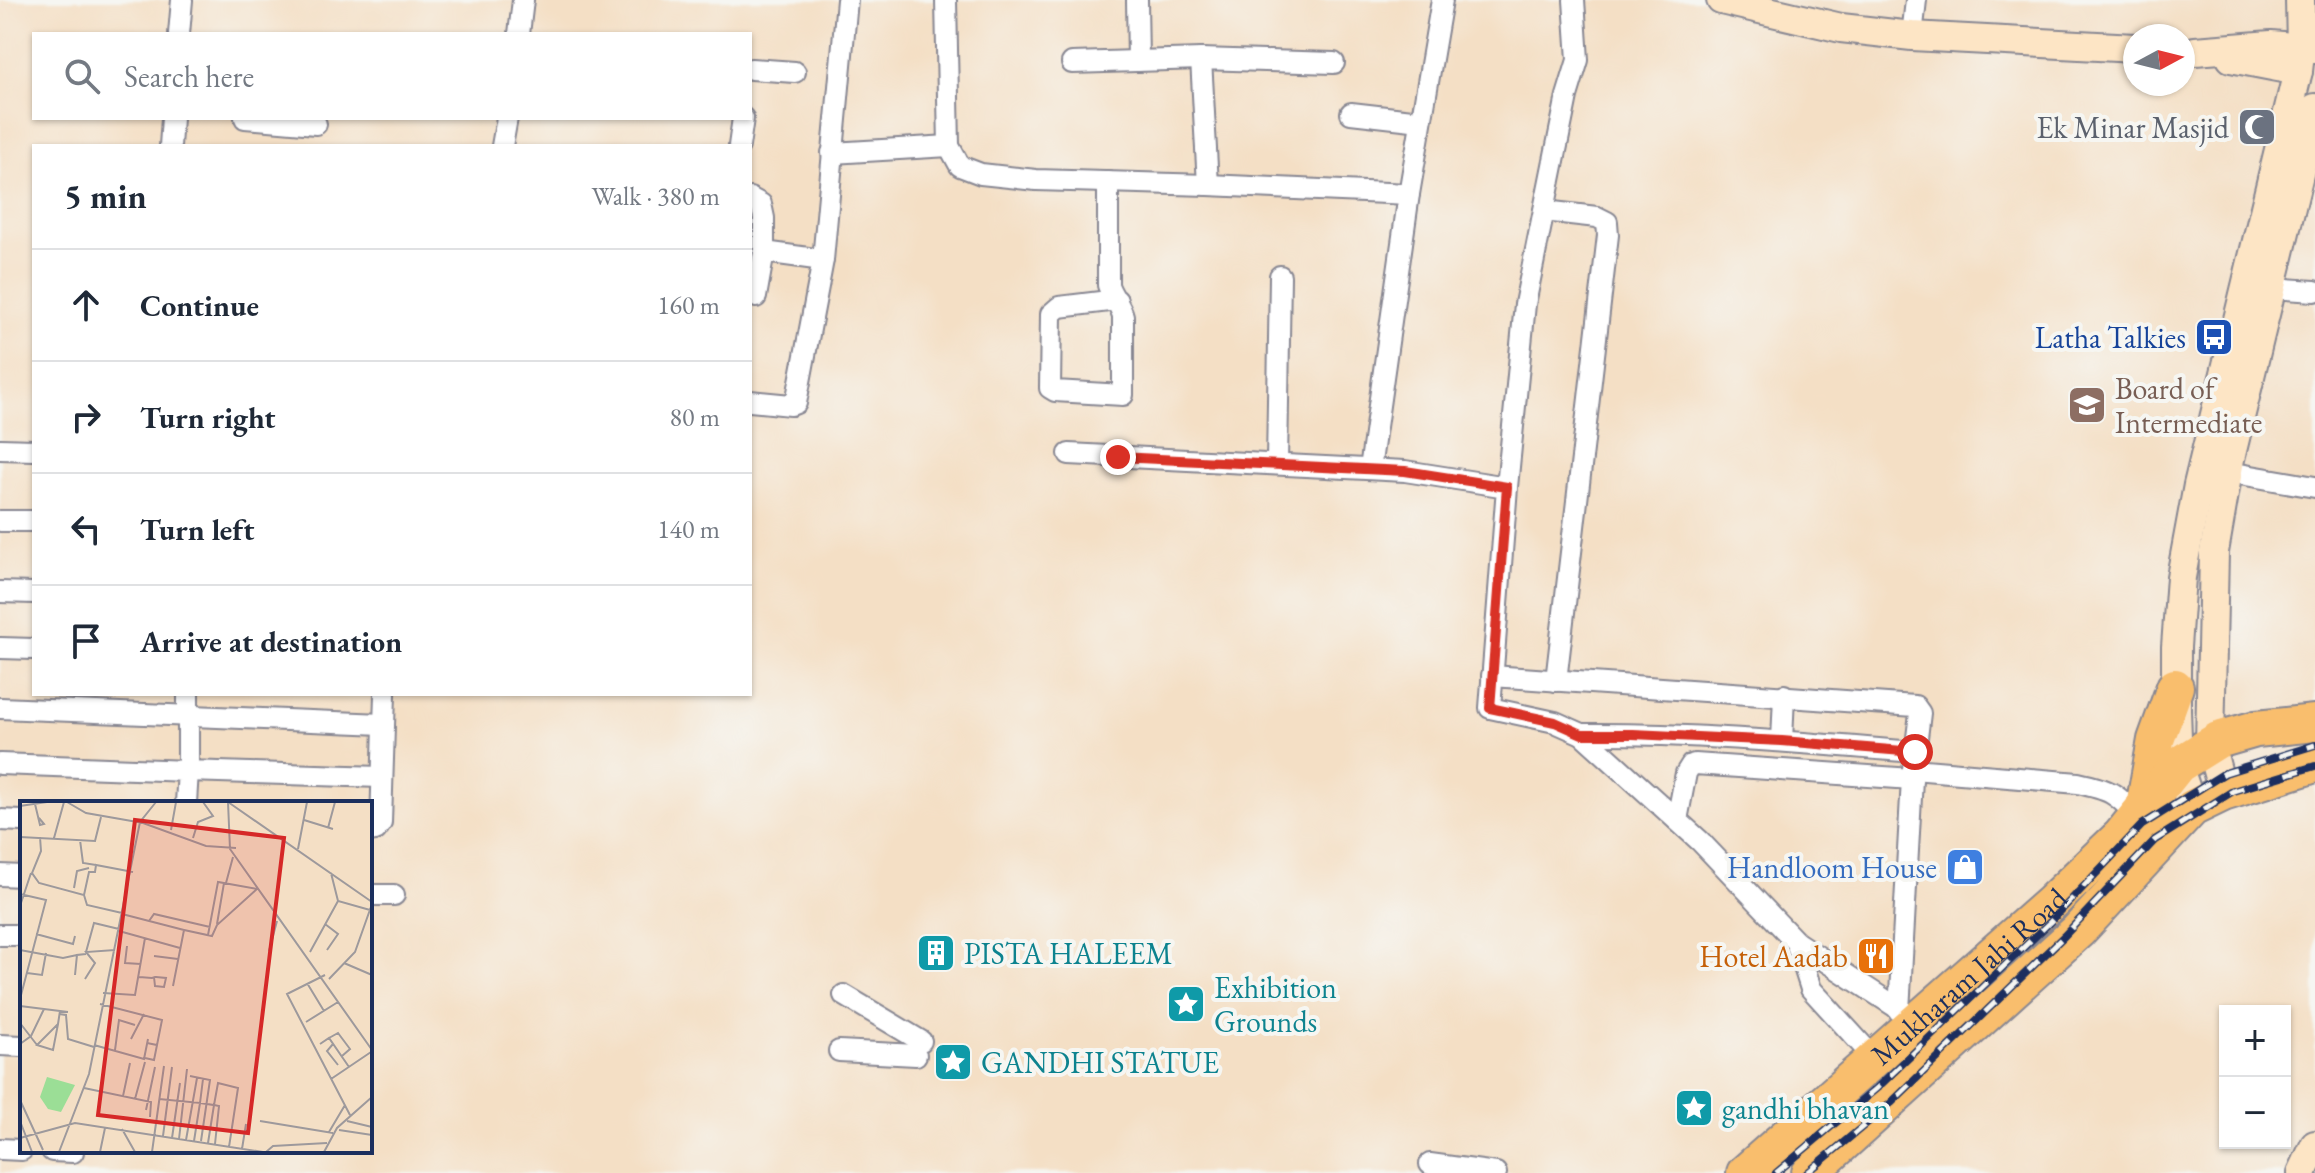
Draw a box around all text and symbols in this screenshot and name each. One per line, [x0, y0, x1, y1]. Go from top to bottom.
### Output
north arrow [2123, 24, 2195, 96]
search box [32, 32, 752, 120]
icon: search [60, 54, 104, 98]
text: Search here [124, 57, 254, 96]
mosque icon: Ek Minar Masjid [2236, 106, 2278, 148]
place label: Ek Minar Masjid [2036, 108, 2230, 147]
text: 5 min [64, 174, 147, 218]
text: Walk · 380 m [592, 179, 720, 213]
icon: ahead [64, 283, 108, 327]
text: Continue [140, 286, 259, 325]
text: 160 m [657, 288, 720, 322]
bus stop icon: Latha Talkies [2193, 316, 2235, 358]
place label: Latha Talkies [2035, 318, 2186, 357]
place label: Board of Intermediate [2115, 369, 2263, 442]
school or university icon: Board of Intermediate [2066, 384, 2108, 426]
icon: right [64, 395, 108, 439]
text: Turn right [140, 398, 276, 437]
text: 80 m [670, 400, 720, 434]
route end [1100, 439, 1136, 475]
icon: left [64, 507, 108, 551]
text: Turn left [140, 510, 254, 549]
text: 140 m [657, 512, 720, 546]
icon: arrive [64, 619, 108, 663]
text: Arrive at destination [140, 622, 402, 661]
route start [1897, 734, 1933, 770]
inset map [20, 801, 372, 1153]
shop icon: Handloom House [1944, 846, 1986, 888]
place label: Handloom House [1727, 848, 1937, 887]
street label: Mukharam Jahi Road [1862, 878, 2076, 1073]
building icon: PISTA HALEEM [915, 932, 957, 974]
place label: PISTA HALEEM [964, 934, 1172, 973]
restaurant icon: Hotel Aadab [1855, 935, 1897, 977]
place label: Hotel Aadab [1699, 937, 1848, 976]
place label: Exhibition Grounds [1214, 968, 1337, 1041]
place icon: Exhibition Grounds [1165, 983, 1207, 1025]
map controls [2219, 1005, 2291, 1149]
button: + [2219, 1005, 2291, 1077]
place icon: GANDHI STATUE [932, 1041, 974, 1083]
place label: GANDHI STATUE [981, 1043, 1219, 1082]
button: − [2219, 1077, 2291, 1149]
place icon: gandhi bhavan [1673, 1087, 1715, 1129]
place label: gandhi bhavan [1722, 1089, 1889, 1128]

